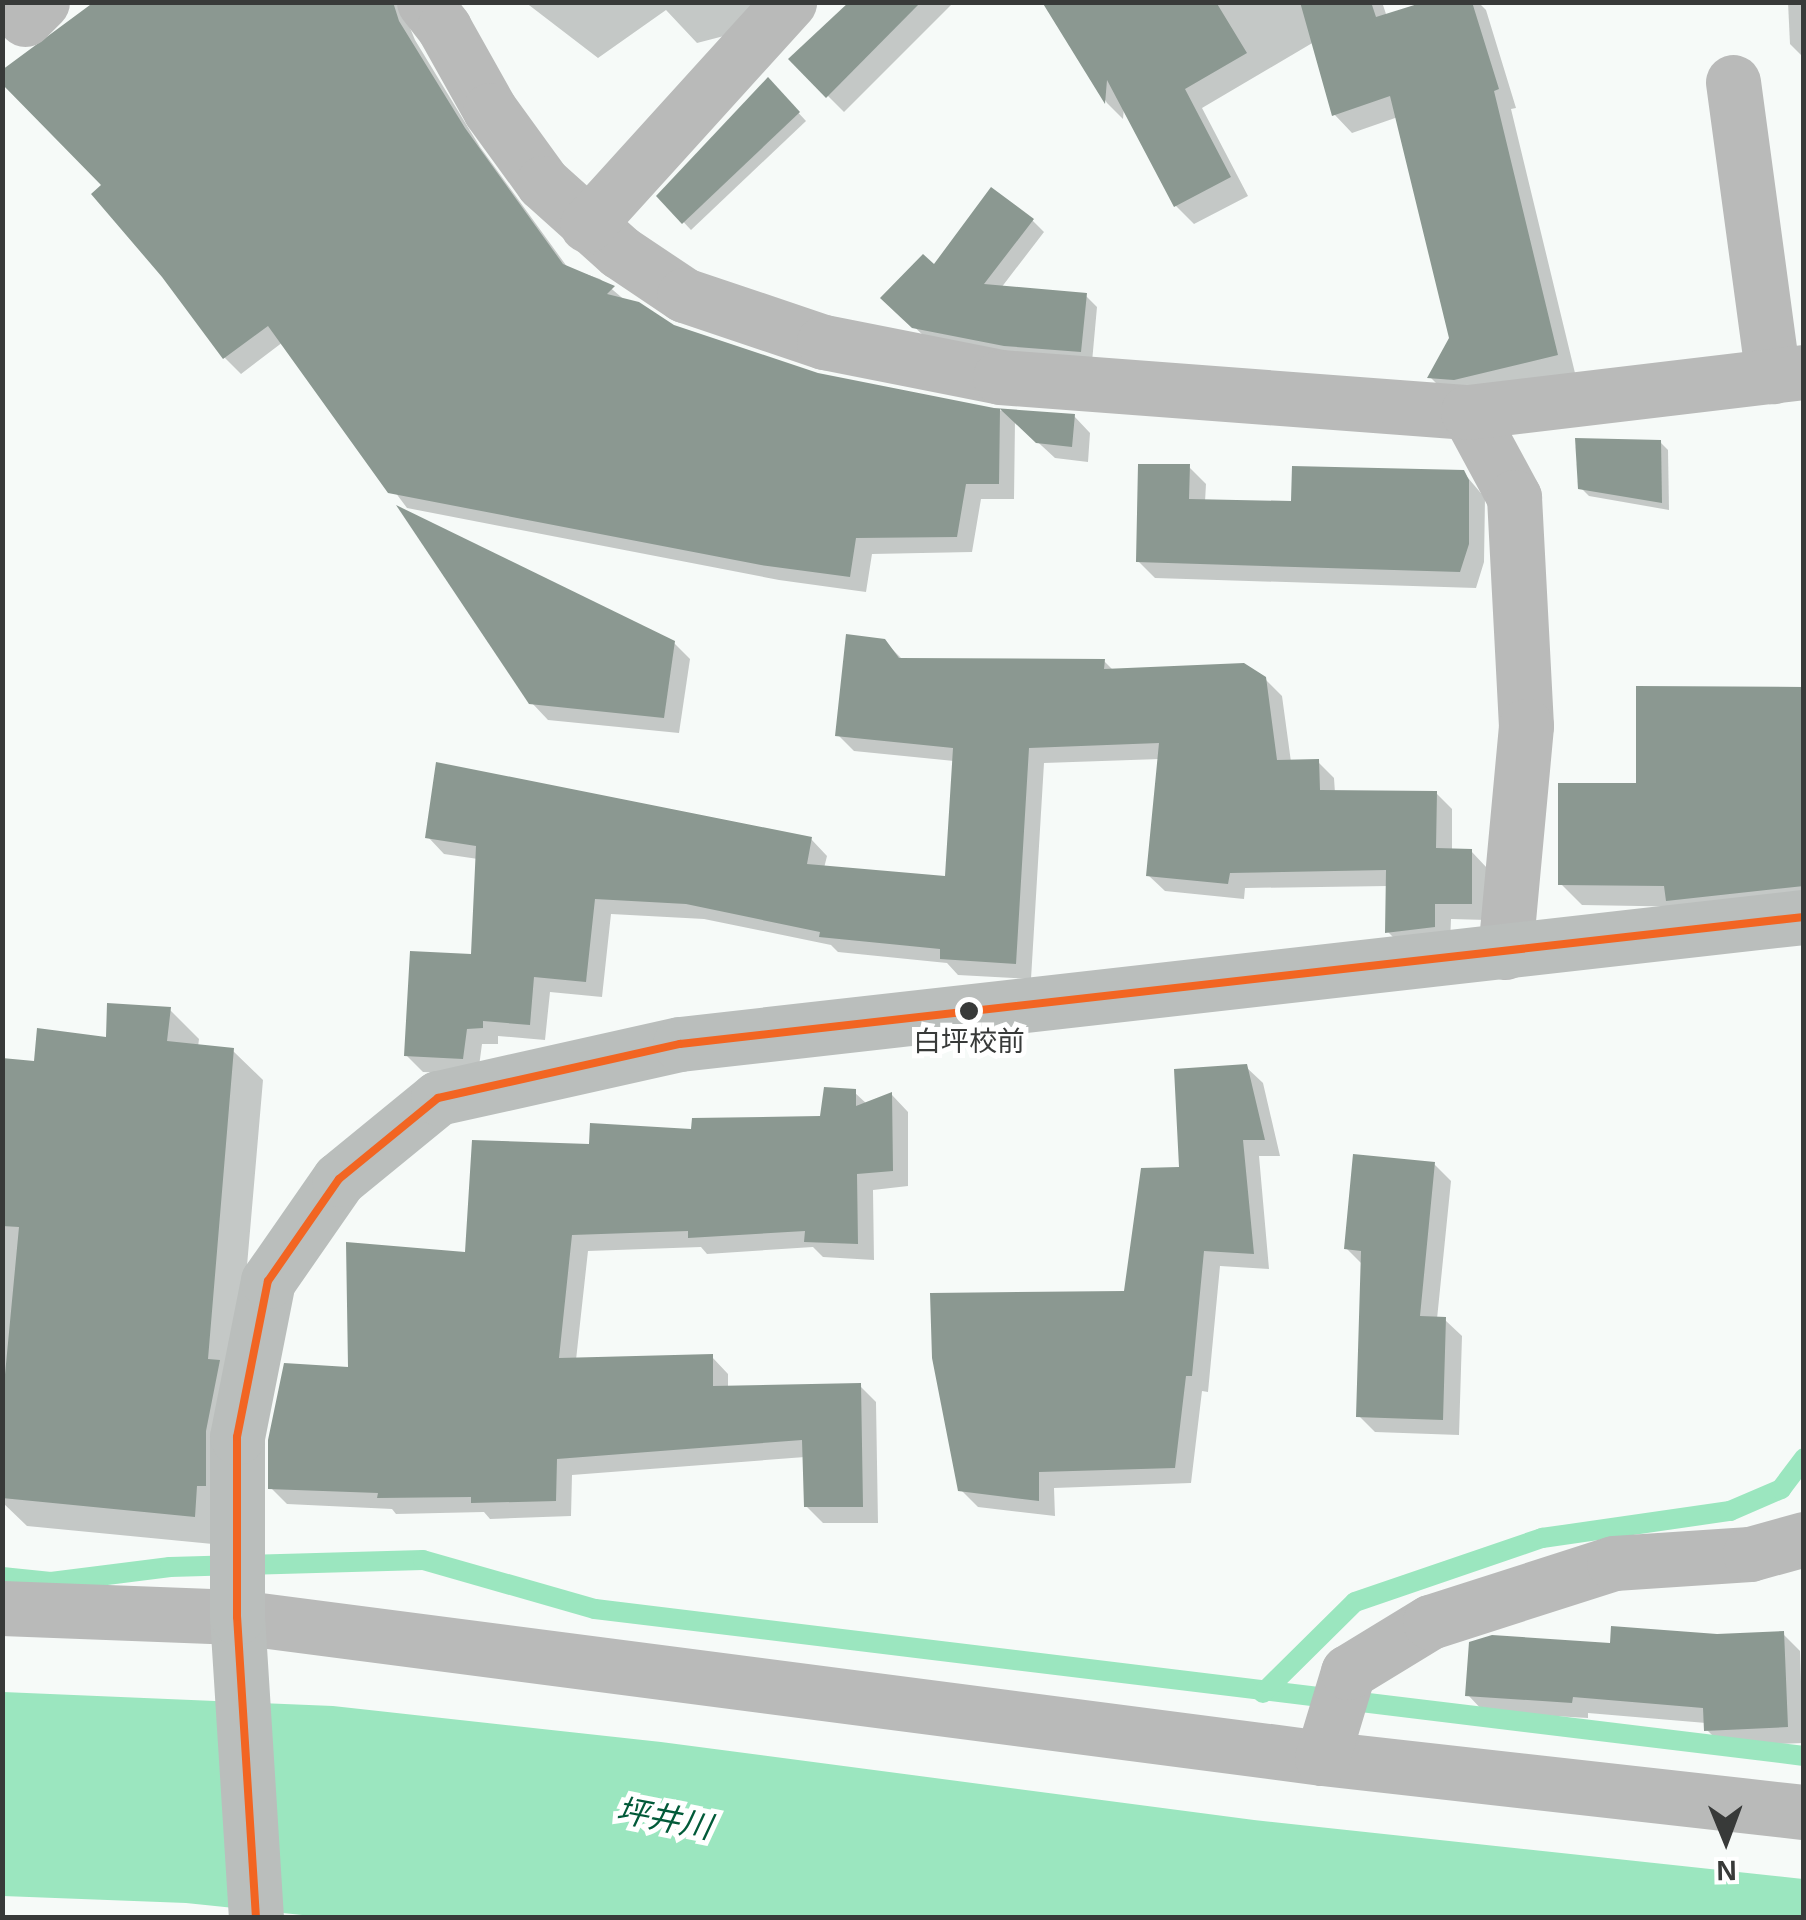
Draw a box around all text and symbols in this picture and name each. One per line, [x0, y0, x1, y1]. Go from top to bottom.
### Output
marker: 白坪校前 [959, 1001, 979, 1021]
place label: 白坪校前 [913, 1025, 1025, 1059]
north arrow [1676, 1790, 1776, 1890]
water label: 坪井川 [613, 1791, 715, 1847]
text: N [1716, 1855, 1737, 1886]

